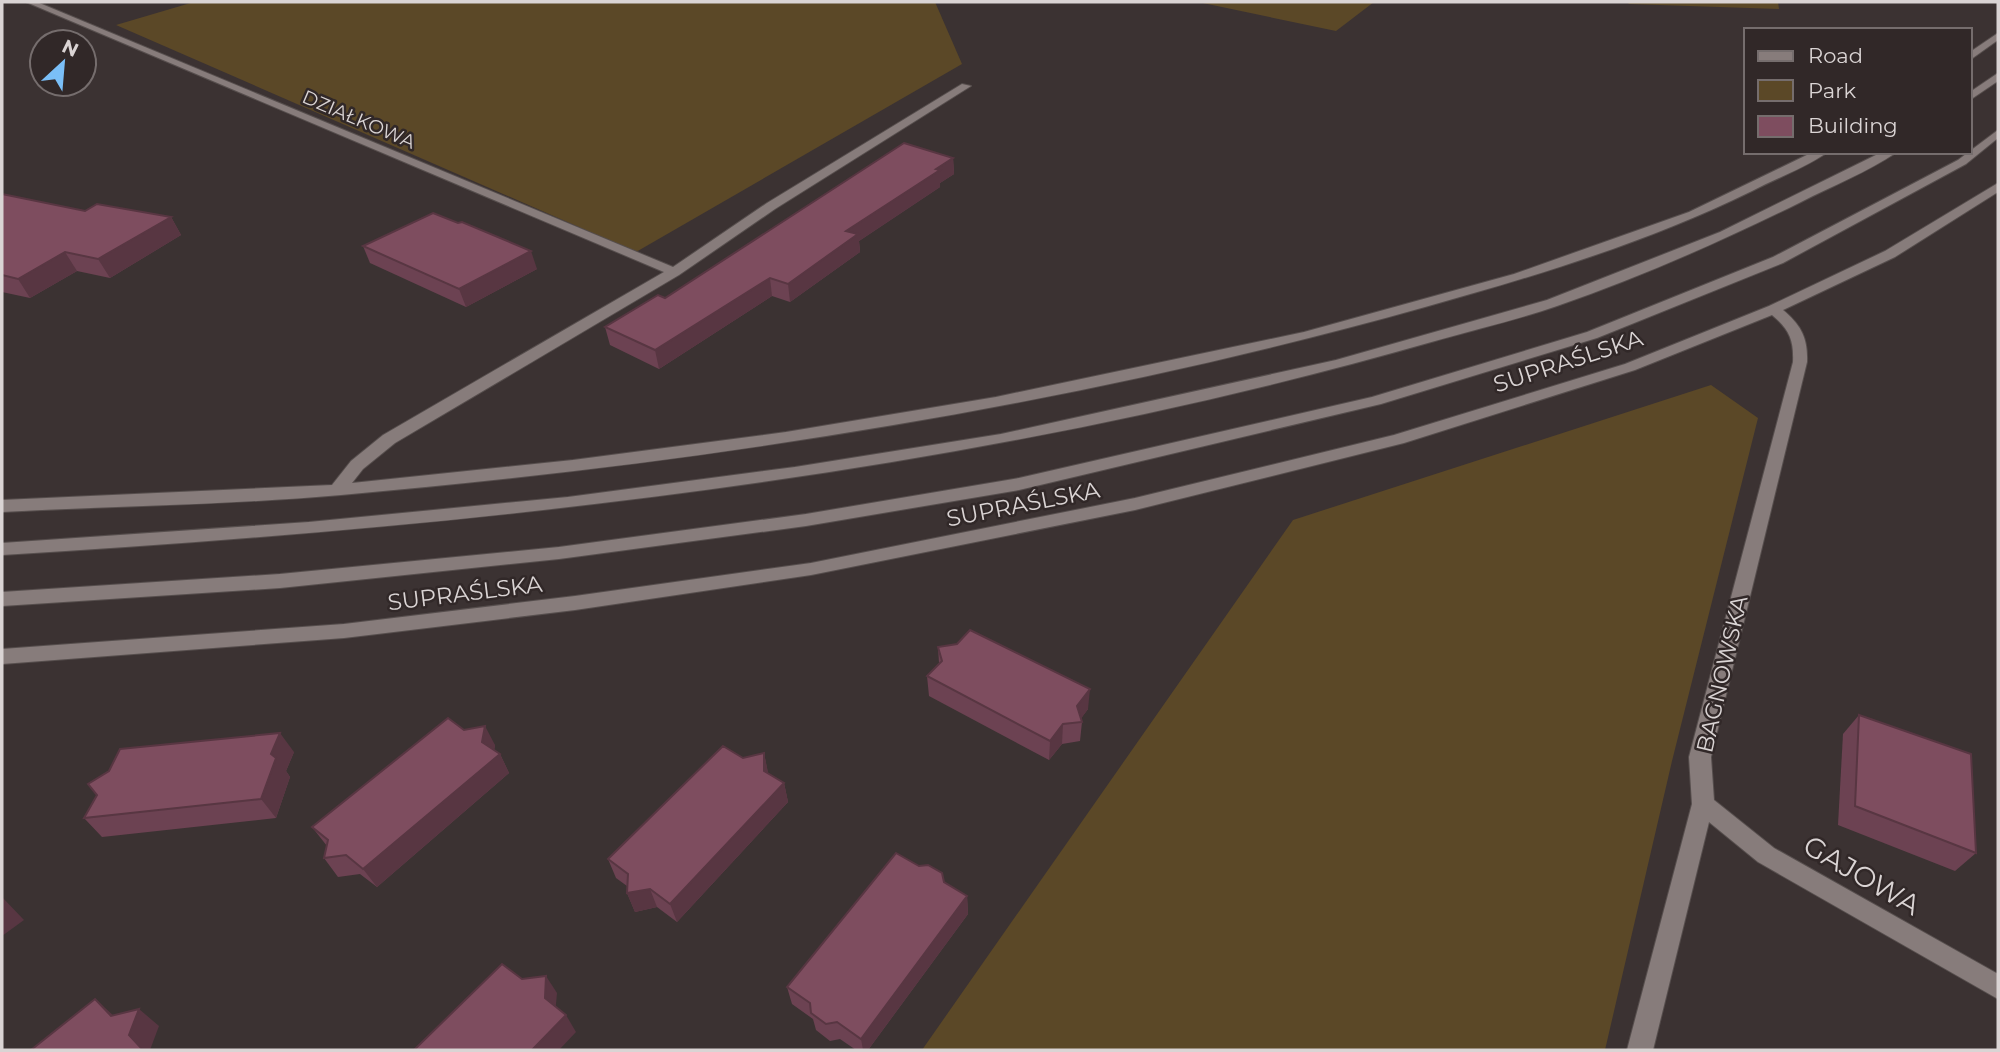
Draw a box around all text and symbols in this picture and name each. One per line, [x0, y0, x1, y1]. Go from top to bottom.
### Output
north arrow [28, 28, 98, 98]
legend [1744, 28, 1972, 154]
text: N [58, 34, 82, 62]
text: Road [1808, 43, 1863, 68]
text: Park [1808, 78, 1856, 103]
street label: DZIAŁKOWA [299, 85, 419, 154]
text: Building [1808, 113, 1898, 138]
street label: SUPRAŚLSKA [1490, 323, 1647, 398]
street label: SUPRAŚLSKA [944, 475, 1103, 533]
street label: SUPRAŚLSKA [386, 570, 544, 616]
street label: BAGNOWSKA [1690, 592, 1754, 755]
street label: GAJOWA [1798, 828, 1927, 922]

